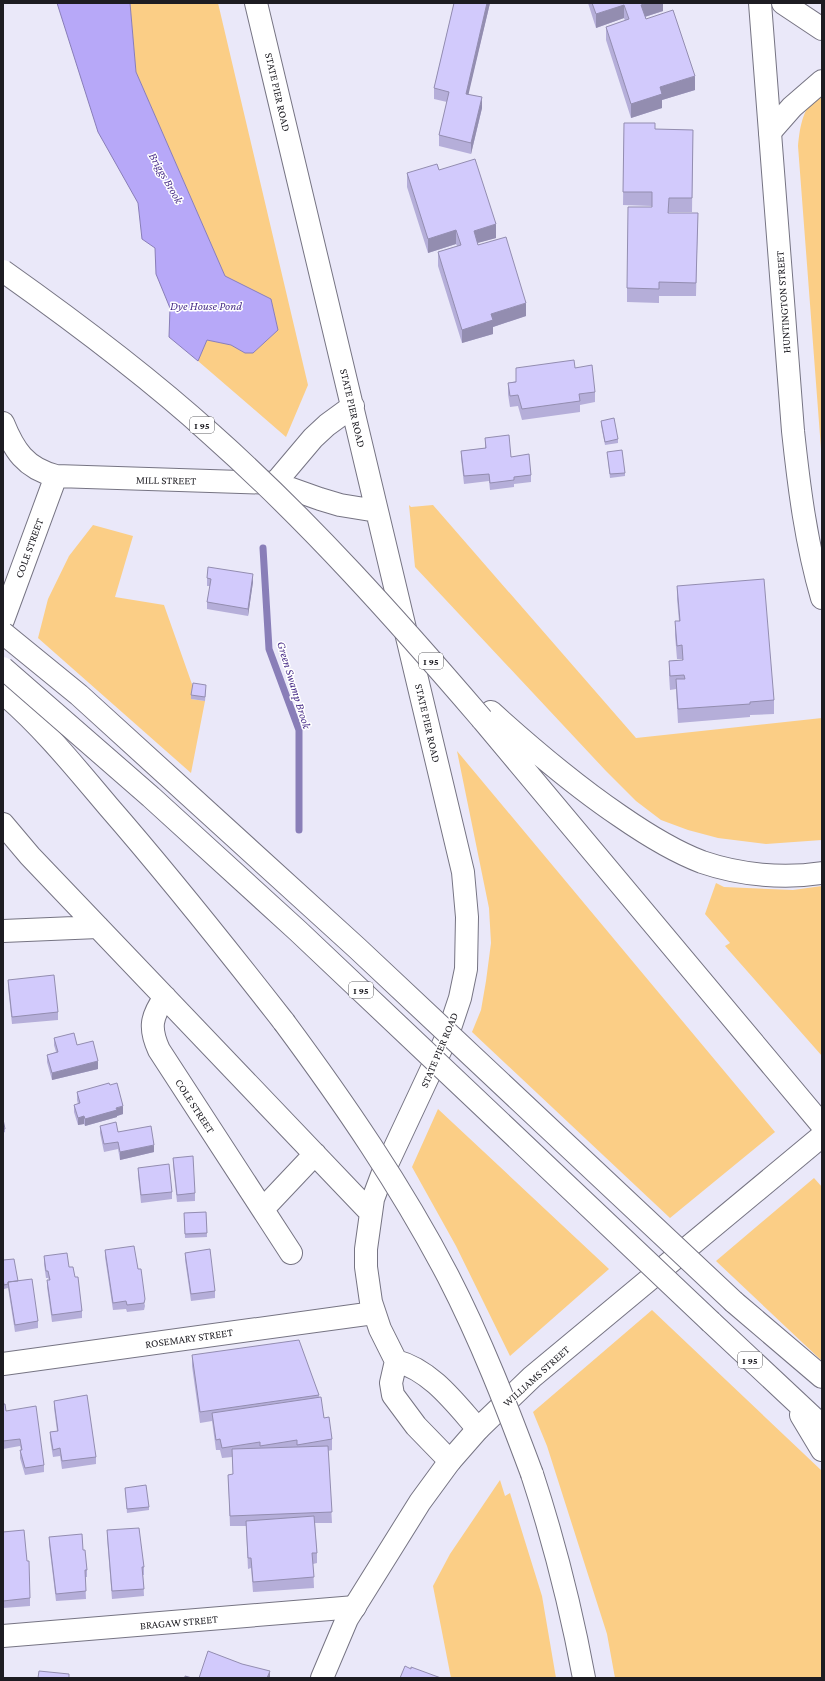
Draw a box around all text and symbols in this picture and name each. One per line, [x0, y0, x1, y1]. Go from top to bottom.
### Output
street label: STATE PIER ROAD [263, 51, 293, 133]
water label: Briggs Brook [146, 150, 187, 207]
street label: HUNTINGTON STREET [773, 250, 793, 354]
water label: Dye House Pond [170, 299, 242, 313]
street label: STATE PIER ROAD [338, 367, 368, 449]
road number: I 95 [190, 417, 214, 433]
street label: MILL STREET [136, 473, 196, 487]
street label: COLE STREET [13, 517, 45, 579]
water label: Green Swamp Brook [274, 640, 314, 731]
road number: I 95 [419, 653, 443, 669]
street label: STATE PIER ROAD [413, 682, 443, 764]
road number: I 95 [349, 982, 373, 998]
street label: STATE PIER ROAD [418, 1011, 460, 1089]
street label: COLE STREET [173, 1077, 217, 1135]
street label: ROSEMARY STREET [144, 1326, 234, 1350]
street label: WILLIAMS STREET [500, 1343, 572, 1409]
road number: I 95 [738, 1352, 762, 1368]
street label: BRAGAW STREET [139, 1613, 219, 1631]

